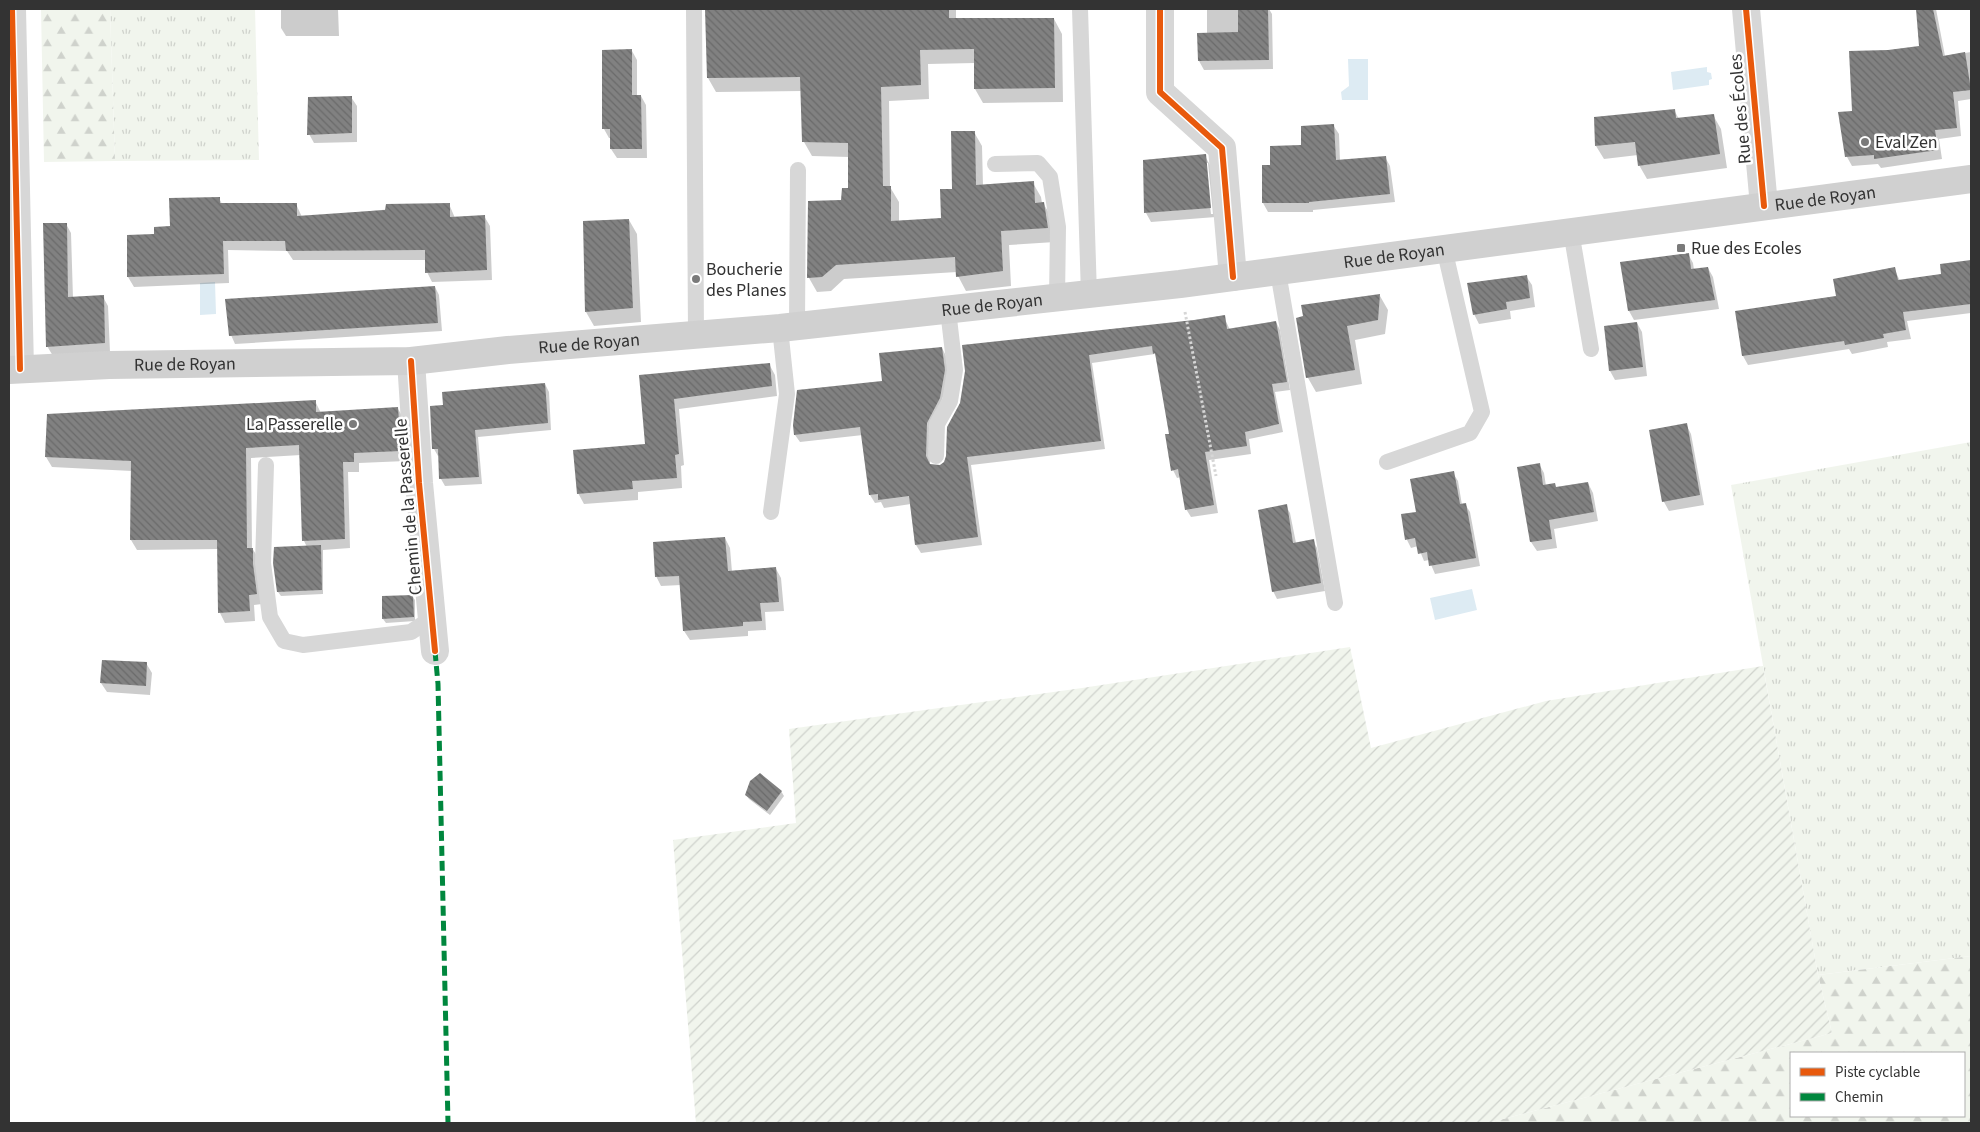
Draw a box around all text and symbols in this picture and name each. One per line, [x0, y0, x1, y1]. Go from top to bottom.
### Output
street label: Rue des Écoles [1723, 53, 1758, 165]
place label: Eval Zen [1875, 130, 1938, 155]
marker: Eval Zen [1859, 136, 1871, 148]
street label: Rue de Royan [1773, 180, 1877, 218]
place label: Rue des Ecoles [1691, 236, 1802, 261]
street label: Rue de Royan [1342, 237, 1446, 275]
marker: Rue des Ecoles [1675, 242, 1687, 254]
place label: Boucherie des Planes [706, 257, 786, 303]
marker: Boucherie des Planes [690, 273, 702, 285]
street label: Rue de Royan [940, 287, 1044, 323]
street label: Rue de Royan [537, 327, 641, 361]
street label: Rue de Royan [134, 351, 236, 378]
place label: La Passerelle [246, 412, 343, 437]
marker: La Passerelle [347, 418, 359, 430]
street label: Chemin de la Passerelle [388, 418, 429, 596]
legend [1790, 1052, 1965, 1117]
text: Piste cyclable [1835, 1062, 1920, 1083]
text: Chemin [1835, 1087, 1884, 1108]

